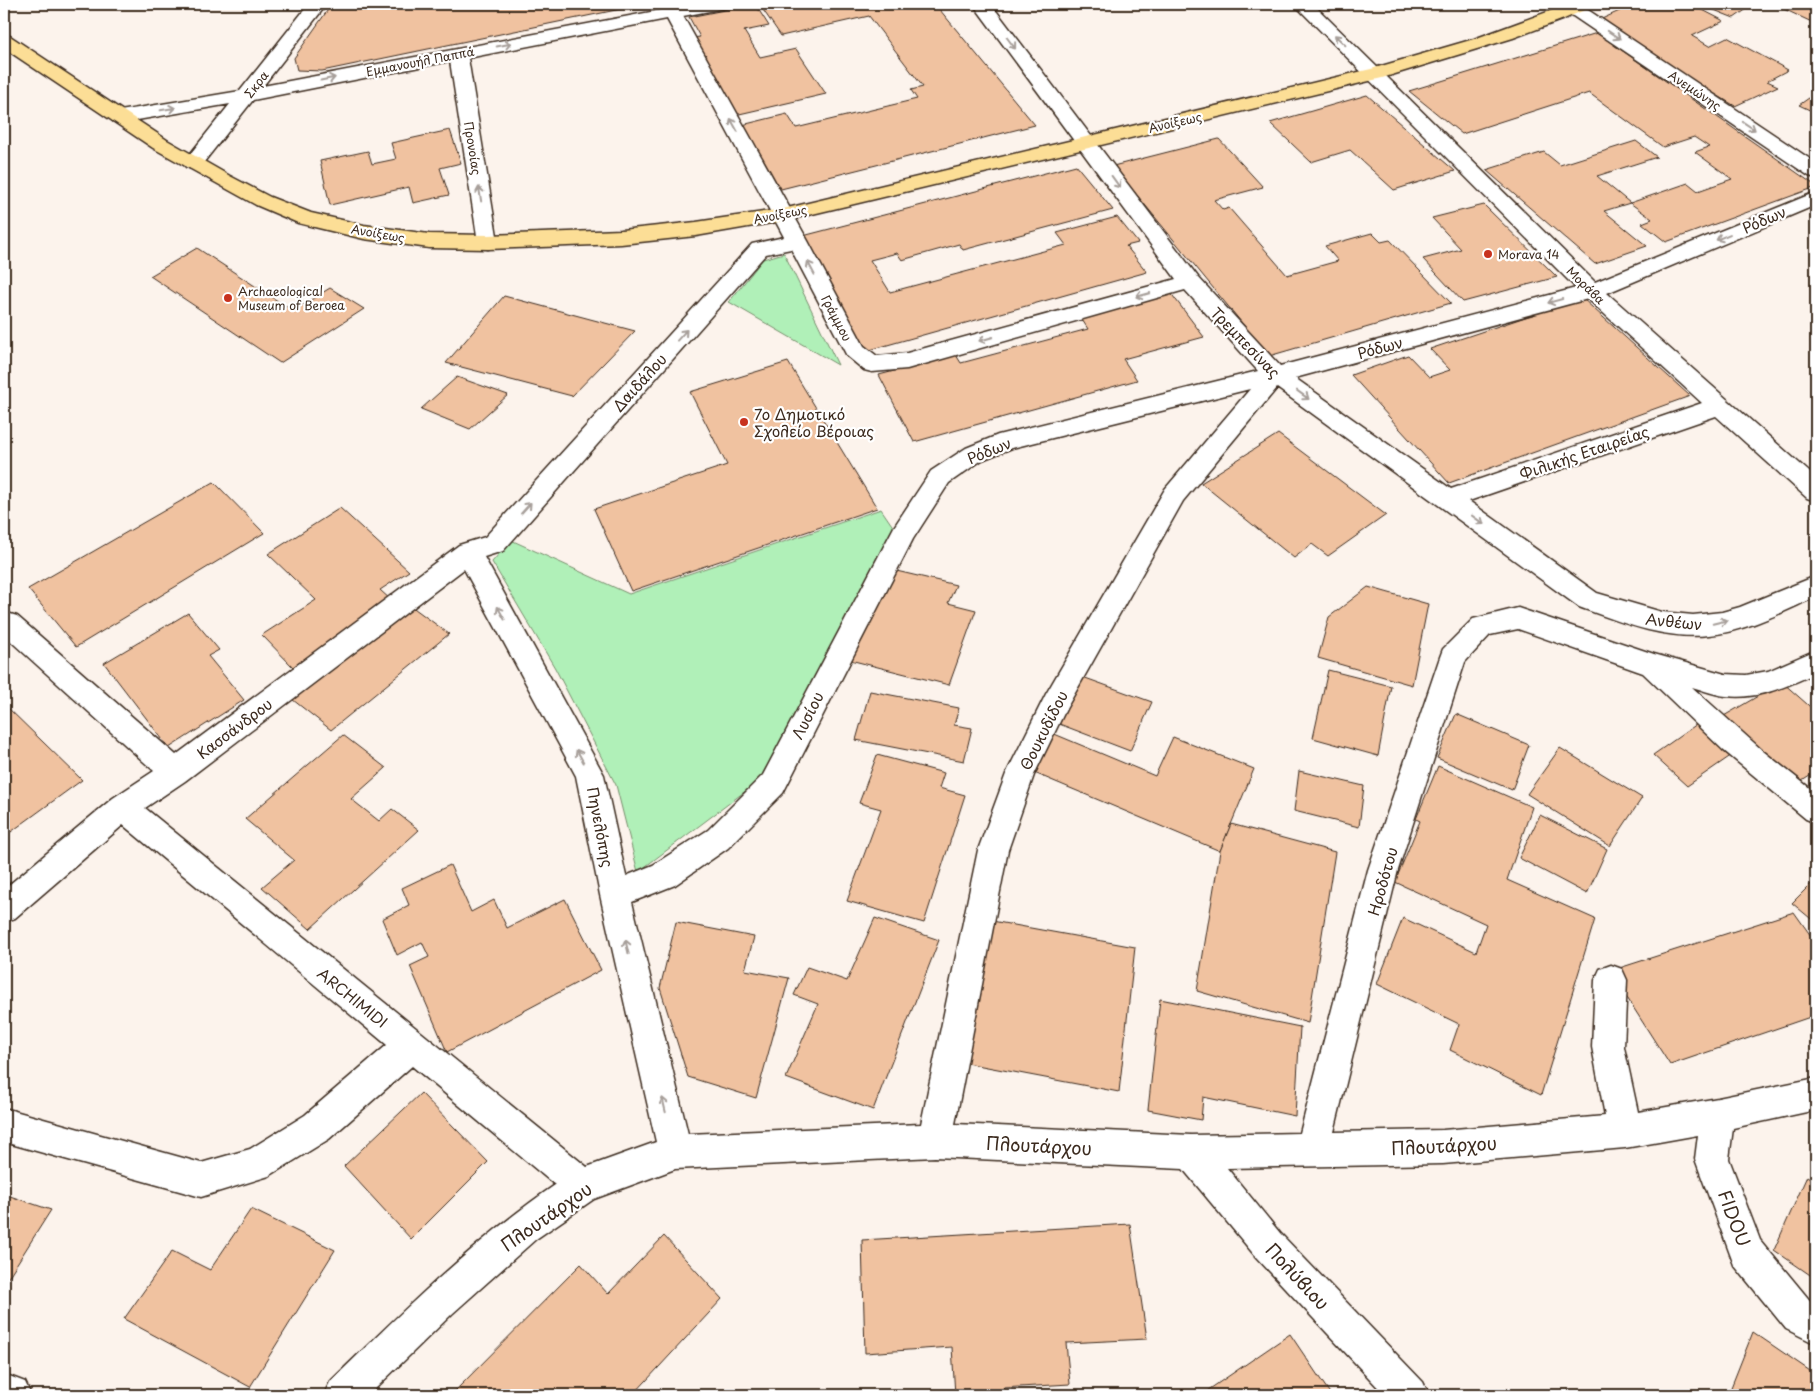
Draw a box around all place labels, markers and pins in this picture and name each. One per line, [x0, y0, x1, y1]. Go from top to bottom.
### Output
place label: Morava 14 [1498, 245, 1560, 263]
marker: Morava 14 [1482, 248, 1494, 260]
place label: Archaeological Museum of Beroea [238, 282, 345, 314]
marker: Archaeological Museum of Beroea [222, 292, 234, 304]
place label: 7ο Δημοτικό Σχολείο Βέροιας [754, 402, 874, 442]
marker: 7ο Δημοτικό Σχολείο Βέροιας [738, 416, 750, 428]

